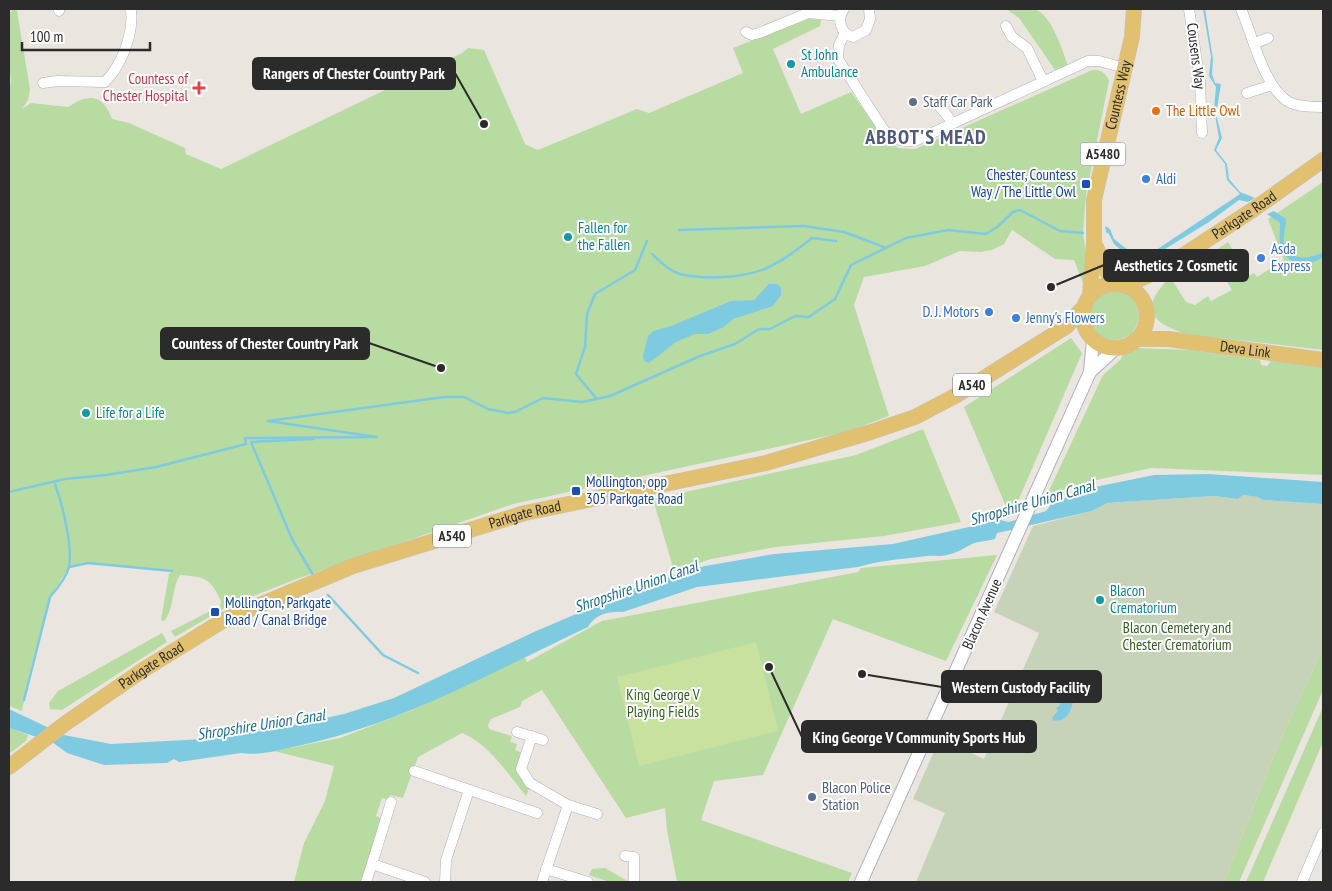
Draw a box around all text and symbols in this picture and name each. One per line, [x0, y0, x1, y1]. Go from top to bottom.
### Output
scale bar [22, 20, 150, 52]
street label: Cousens Way [1183, 22, 1210, 90]
text: 100 m [30, 27, 63, 46]
place label: St John Ambulance [801, 45, 858, 81]
callout: Rangers of Chester Country Park [253, 58, 455, 89]
marker: St John Ambulance [785, 58, 797, 70]
street label: Countess Way [1101, 58, 1135, 131]
text: Rangers of Chester Country Park [263, 63, 445, 83]
place label: Countess of Chester Hospital [103, 69, 189, 105]
marker: Countess of Chester Hospital [192, 81, 206, 95]
place label: Staff Car Park [923, 92, 993, 111]
marker: Staff Car Park [907, 96, 919, 108]
place label: The Little Owl [1166, 101, 1240, 120]
marker: The Little Owl [1150, 105, 1162, 117]
district label: ABBOT'S MEAD [864, 124, 987, 150]
road number: A5480 [1080, 142, 1126, 166]
place label: Chester, Countess Way / The Little Owl [971, 165, 1077, 201]
place label: Aldi [1156, 169, 1176, 188]
marker: Aldi [1140, 173, 1152, 185]
marker: Chester, Countess Way / The Little Owl [1080, 178, 1092, 190]
street label: Parkgate Road [1208, 186, 1280, 243]
place label: Fallen for the Fallen [578, 218, 630, 254]
marker: Fallen for the Fallen [562, 231, 574, 243]
place label: Asda Express [1271, 239, 1311, 275]
callout: Aesthetics 2 Cosmetic [1104, 250, 1248, 281]
marker: Asda Express [1255, 252, 1267, 264]
text: Aesthetics 2 Cosmetic [1113, 255, 1238, 275]
place label: D. J. Motors [922, 302, 979, 321]
marker: D. J. Motors [983, 306, 995, 318]
place label: Jenny's Flowers [1025, 308, 1105, 327]
marker: Jenny's Flowers [1010, 312, 1022, 324]
callout: Countess of Chester Country Park [161, 328, 369, 359]
text: Countess of Chester Country Park [172, 333, 359, 353]
street label: Deva Link [1219, 336, 1272, 362]
road number: A540 [953, 374, 991, 396]
place label: Life for a Life [96, 403, 165, 422]
marker: Life for a Life [80, 407, 92, 419]
place label: Mollington, opp 305 Parkgate Road [586, 472, 683, 508]
water label: Shropshire Union Canal [967, 474, 1098, 529]
marker: Mollington, opp 305 Parkgate Road [570, 485, 582, 497]
street label: Parkgate Road [486, 496, 562, 533]
road number: A540 [433, 524, 471, 548]
water label: Shropshire Union Canal [572, 555, 702, 617]
street label: Blacon Avenue [958, 575, 1006, 652]
place label: Blacon Crematorium [1110, 581, 1177, 617]
place label: Mollington, Parkgate Road / Canal Bridge [225, 593, 331, 629]
marker: Blacon Crematorium [1094, 594, 1106, 606]
marker: Mollington, Parkgate Road / Canal Bridge [209, 606, 221, 618]
park label: Blacon Cemetery and Chester Crematorium [1122, 618, 1232, 654]
street label: Parkgate Road [115, 637, 187, 693]
callout: Western Custody Facility [942, 671, 1101, 702]
text: Western Custody Facility [951, 677, 1091, 697]
park label: King George V Playing Fields [626, 685, 700, 721]
water label: Shropshire Union Canal [196, 704, 328, 744]
callout: King George V Community Sports Hub [802, 721, 1036, 752]
text: King George V Community Sports Hub [813, 727, 1025, 747]
place label: Blacon Police Station [822, 778, 891, 814]
marker: Blacon Police Station [806, 791, 818, 803]

